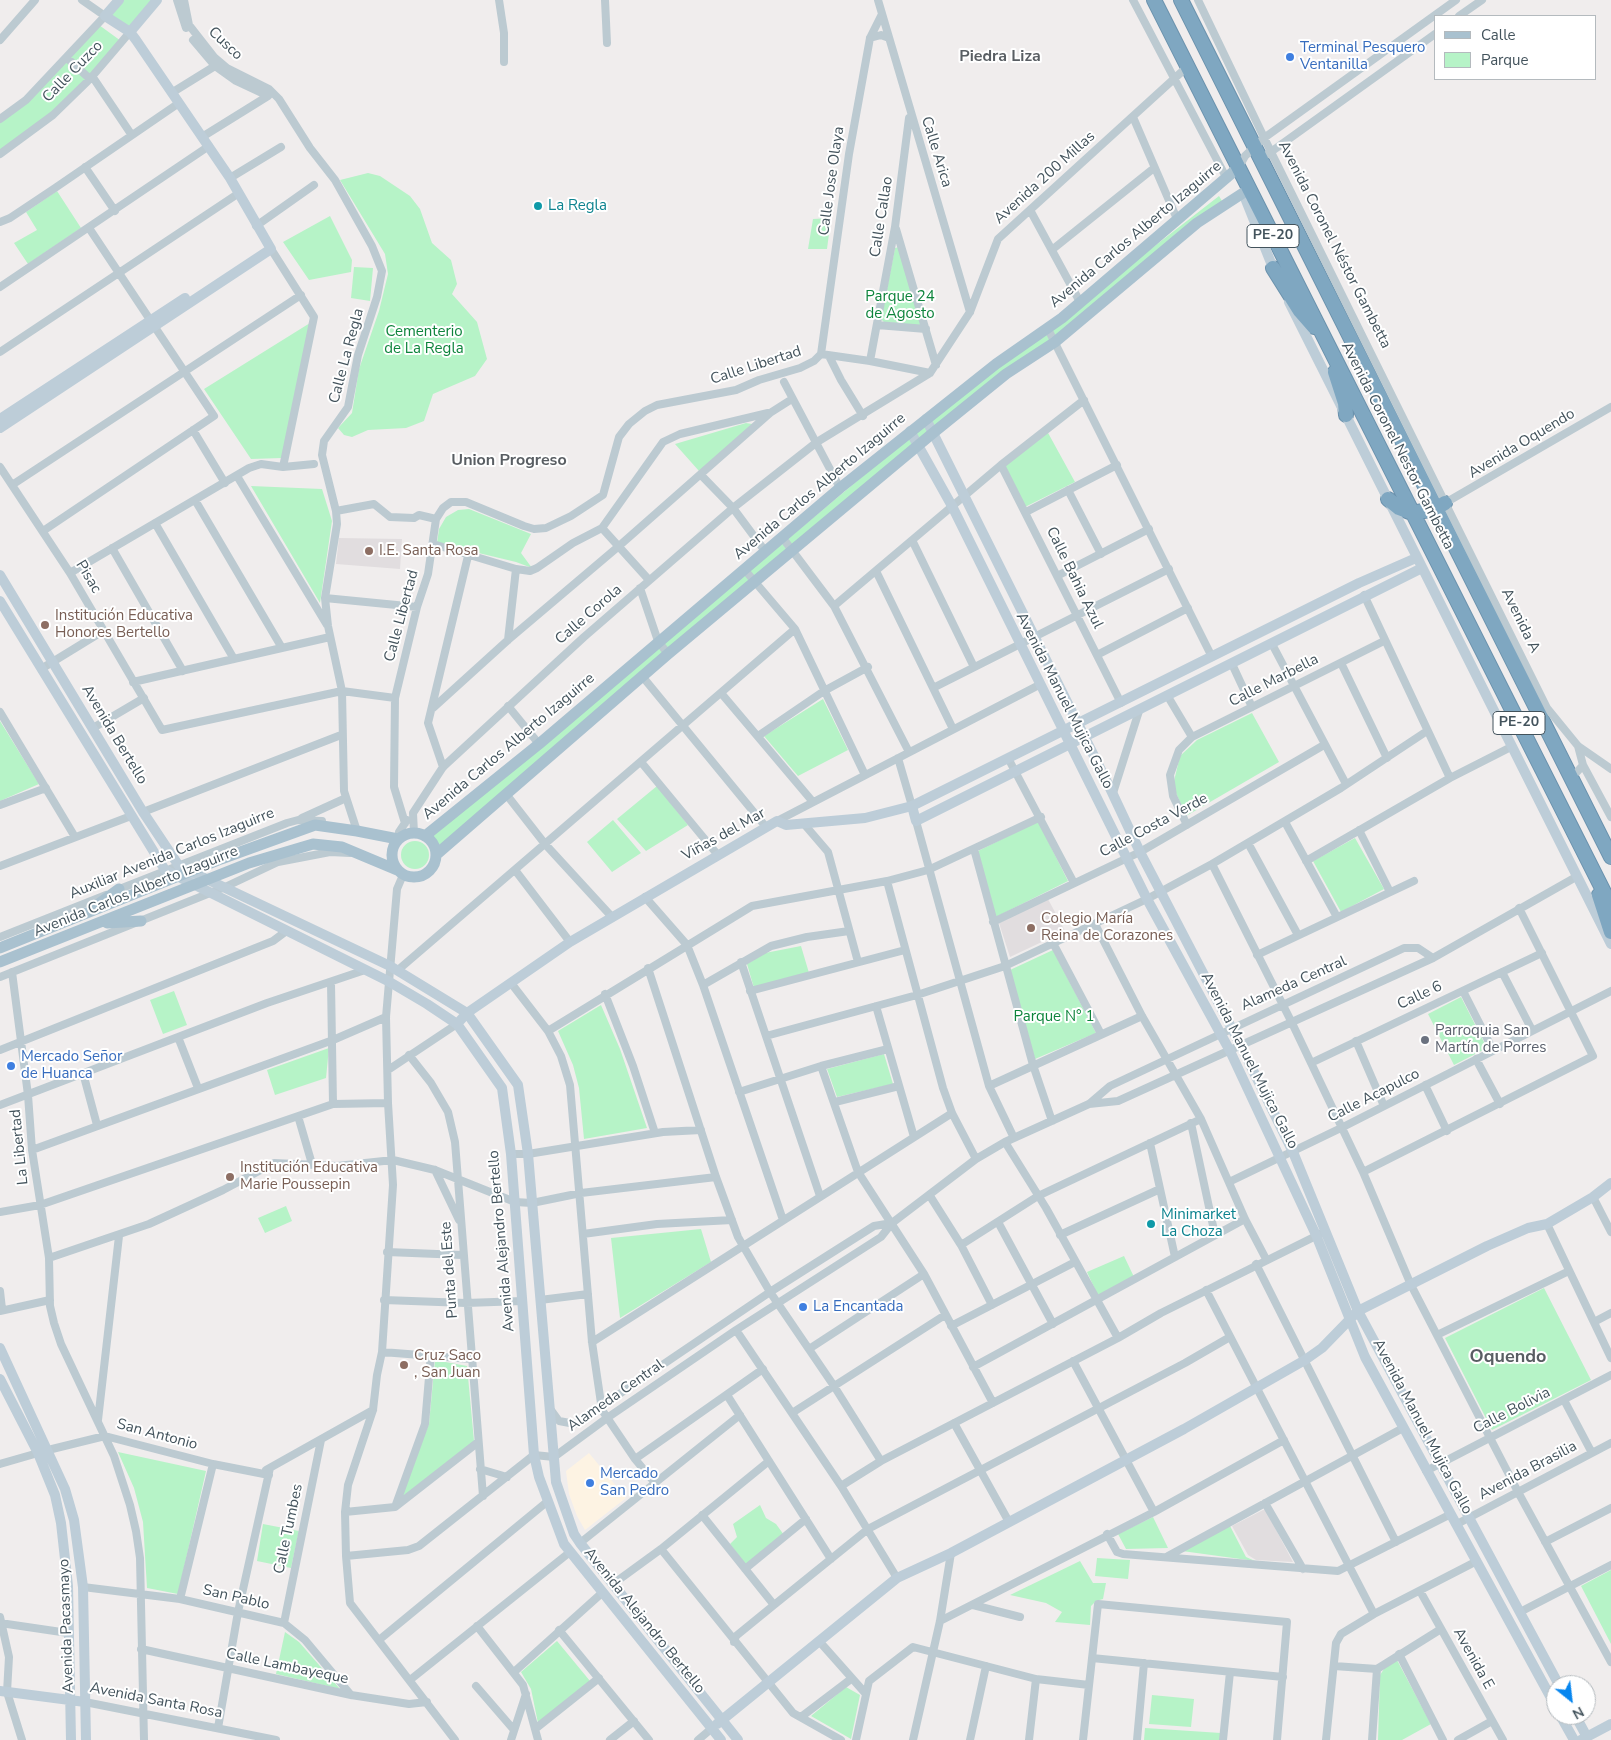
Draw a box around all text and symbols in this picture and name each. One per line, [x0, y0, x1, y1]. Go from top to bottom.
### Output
legend [1434, 15, 1596, 80]
street label: Cusco [204, 24, 246, 64]
text: Calle [1481, 25, 1516, 45]
street label: Calle Cuzco [39, 37, 107, 107]
place label: Terminal Pesquero Ventanilla [1300, 39, 1425, 74]
district label: Piedra Liza [959, 47, 1041, 67]
text: Parque [1481, 50, 1529, 70]
marker: Terminal Pesquero Ventanilla [1284, 51, 1296, 63]
street label: Calle Arica [917, 114, 955, 190]
street label: Calle Jose Olaya [815, 125, 849, 237]
street label: Avenida 200 Millas [991, 128, 1099, 228]
street label: Avenida Coronel Néstor Gambetta [1274, 138, 1394, 352]
street label: Avenida Carlos Alberto Izaguirre [1046, 158, 1226, 312]
street label: Calle Callao [867, 175, 897, 259]
place label: La Regla [548, 197, 607, 215]
marker: La Regla [532, 200, 544, 212]
road number: PE-20 [1247, 225, 1299, 248]
park label: Parque 24 de Agosto [865, 288, 935, 323]
street label: Calle La Regla [326, 307, 368, 405]
park label: Cementerio de La Regla [384, 323, 464, 358]
street label: Avenida Coronel Nestor Gambetta [1337, 339, 1457, 553]
street label: Calle Libertad [708, 343, 804, 389]
street label: Avenida Oquendo [1466, 405, 1578, 483]
street label: Avenida Carlos Alberto Izaguirre [730, 410, 910, 564]
district label: Union Progreso [451, 451, 567, 471]
street label: Calle Bahia Azul [1042, 524, 1106, 632]
place label: I.E. Santa Rosa [379, 542, 479, 560]
marker: I.E. Santa Rosa [363, 545, 375, 557]
street label: Pisac [71, 557, 105, 597]
street label: Calle Libertad [381, 568, 423, 664]
street label: Calle Corola [552, 581, 626, 649]
street label: Avenida A [1497, 586, 1543, 656]
place label: Institución Educativa Honores Bertello [55, 607, 193, 642]
street label: Avenida Manuel Mujica Gallo [1012, 610, 1116, 792]
marker: Institución Educativa Honores Bertello [39, 619, 51, 631]
street label: Calle Marbella [1226, 651, 1322, 711]
street label: Avenida Carlos Alberto Izaguirre [419, 670, 599, 824]
street label: Avenida Bertello [77, 682, 151, 788]
road number: PE-20 [1493, 711, 1545, 734]
street label: Calle Costa Verde [1097, 790, 1211, 862]
street label: Auxiliar Avenida Carlos Izaguirre [67, 805, 277, 903]
street label: Viñas del Mar [679, 805, 769, 865]
street label: Avenida Carlos Alberto Izaguirre [31, 843, 241, 941]
place label: Colegio María Reina de Corazones [1041, 910, 1173, 945]
marker: Colegio María Reina de Corazones [1025, 922, 1037, 934]
street label: Alameda Central [1238, 953, 1350, 1015]
street label: Avenida Manuel Mujica Gallo [1197, 970, 1301, 1152]
street label: Calle 6 [1395, 978, 1445, 1014]
park label: Parque N° 1 [1014, 1008, 1094, 1026]
place label: Parroquia San Martín de Porres [1435, 1022, 1547, 1057]
marker: Parroquia San Martín de Porres [1419, 1034, 1431, 1046]
place label: Mercado Señor de Huanca [21, 1048, 122, 1083]
marker: Mercado Señor de Huanca [5, 1060, 17, 1072]
street label: Calle Acapulco [1325, 1065, 1423, 1127]
street label: La Libertad [7, 1108, 33, 1186]
street label: Avenida Alejandro Bertello [485, 1149, 519, 1333]
place label: Institución Educativa Marie Poussepin [240, 1159, 378, 1194]
marker: Institución Educativa Marie Poussepin [224, 1171, 236, 1183]
place label: Minimarket La Choza [1161, 1206, 1236, 1241]
marker: Minimarket La Choza [1145, 1218, 1157, 1230]
street label: Punta del Este [438, 1221, 462, 1319]
place label: La Encantada [813, 1298, 903, 1316]
marker: La Encantada [797, 1301, 809, 1313]
street label: Avenida Manuel Mujica Gallo [1368, 1336, 1476, 1518]
place label: Cruz Saco , San Juan [414, 1347, 481, 1382]
district label: Oquendo [1470, 1347, 1546, 1369]
street label: Alameda Central [564, 1356, 668, 1436]
marker: Cruz Saco , San Juan [398, 1359, 410, 1371]
street label: Calle Bolivia [1470, 1384, 1554, 1438]
street label: San Antonio [115, 1416, 199, 1454]
street label: Avenida Brasilia [1476, 1438, 1580, 1504]
place label: Mercado San Pedro [600, 1465, 669, 1500]
marker: Mercado San Pedro [584, 1477, 596, 1489]
street label: Calle Tumbes [271, 1482, 307, 1576]
street label: Avenida Alejandro Bertello [580, 1544, 708, 1698]
street label: Avenida Pacasmayo [56, 1558, 78, 1694]
street label: San Pablo [201, 1582, 271, 1614]
street label: Avenida E [1449, 1625, 1497, 1693]
street label: Calle Lambayeque [224, 1645, 350, 1689]
north arrow [1546, 1675, 1596, 1725]
street label: Avenida Santa Rosa [88, 1679, 224, 1723]
text: N [1569, 1702, 1587, 1724]

